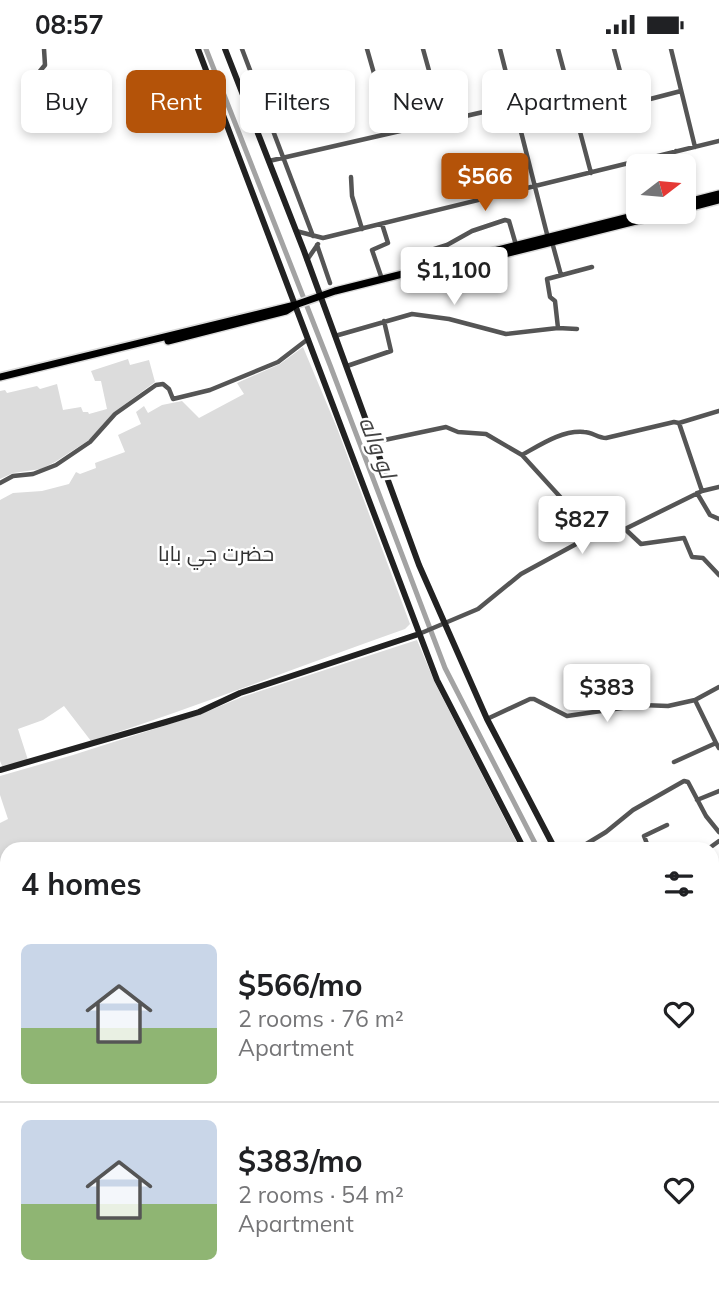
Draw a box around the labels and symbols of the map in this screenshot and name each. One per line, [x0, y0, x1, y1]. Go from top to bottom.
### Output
pin: $566 [444, 153, 526, 213]
north arrow [626, 154, 696, 224]
pin: $1,100 [397, 247, 511, 307]
water label: لو واله [353, 412, 404, 485]
pin: $827 [541, 497, 623, 556]
park label: حضرت جي بابا [158, 540, 274, 570]
pin: $383 [566, 665, 648, 724]

